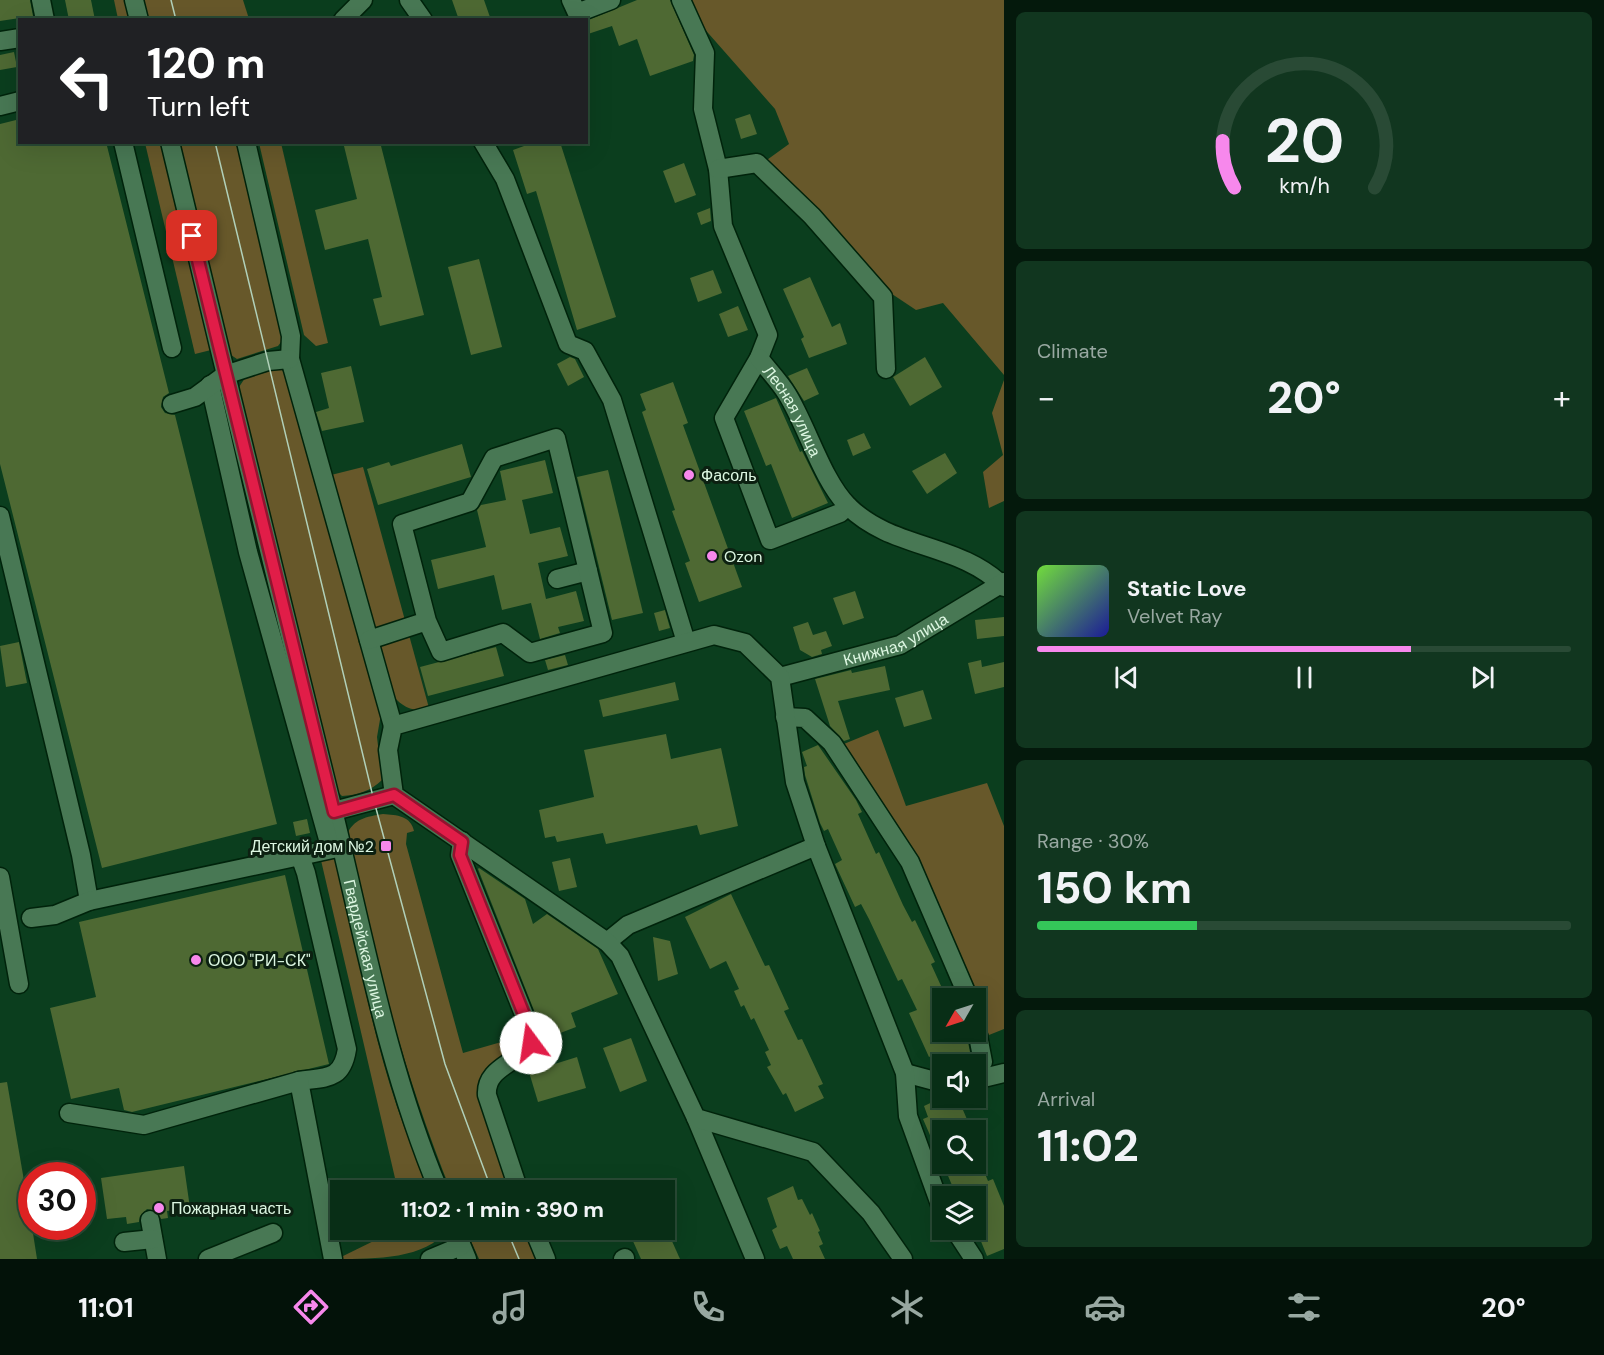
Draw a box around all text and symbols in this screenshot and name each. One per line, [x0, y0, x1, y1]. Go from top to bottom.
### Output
text: 120 m [147, 36, 265, 91]
icon: left [48, 42, 126, 120]
text: Turn left [147, 89, 250, 124]
text: 20 [1264, 100, 1344, 181]
text: km/h [1279, 172, 1329, 200]
pin [166, 210, 217, 261]
icon: arrive [175, 219, 208, 252]
text: Climate [1037, 338, 1108, 364]
street label: Лесная улица [758, 361, 826, 460]
text: 20° [1267, 368, 1341, 427]
text: − [1037, 376, 1055, 419]
text: + [1553, 376, 1571, 419]
place label: Фасоль [701, 465, 756, 486]
marker: Фасоль [682, 468, 696, 482]
place label: Ozon [724, 546, 762, 567]
marker: Ozon [705, 549, 719, 563]
text: Static Love [1127, 574, 1247, 603]
text: Velvet Ray [1127, 603, 1222, 629]
street label: Книжная улица [841, 608, 952, 671]
icon: previous [1110, 661, 1143, 694]
icon: pause [1288, 661, 1321, 694]
icon: next [1466, 661, 1499, 694]
text: Range · 30% [1037, 828, 1149, 854]
place label: Детский дом №2 [251, 836, 374, 857]
marker: Детский дом №2 [379, 839, 393, 853]
text: 150 km [1037, 858, 1192, 917]
street label: Гвардейская улица [339, 877, 392, 1020]
place label: ООО "РИ-СК" [208, 950, 311, 971]
marker: ООО "РИ-СК" [189, 953, 203, 967]
north arrow [932, 988, 986, 1042]
map controls [932, 988, 986, 1240]
position arrow [499, 1011, 563, 1075]
button: sound [932, 1054, 986, 1108]
text: Arrival [1037, 1086, 1095, 1112]
text: 11:02 [1037, 1116, 1139, 1175]
button: search [932, 1120, 986, 1174]
speed limit sign: 30 [18, 1162, 96, 1240]
button: layers [932, 1186, 986, 1240]
text: 11:02 · 1 min · 390 m [401, 1195, 604, 1224]
place label: Пожарная часть [171, 1198, 291, 1219]
marker: Пожарная часть [152, 1201, 166, 1215]
icon: directions [290, 1286, 332, 1328]
icon: music [489, 1286, 531, 1328]
icon: phone [687, 1286, 729, 1328]
icon: climate [886, 1286, 928, 1328]
icon: car [1084, 1286, 1126, 1328]
icon: filters [1283, 1286, 1325, 1328]
text: 11:01 [78, 1290, 134, 1325]
text: 20° [1481, 1290, 1526, 1325]

